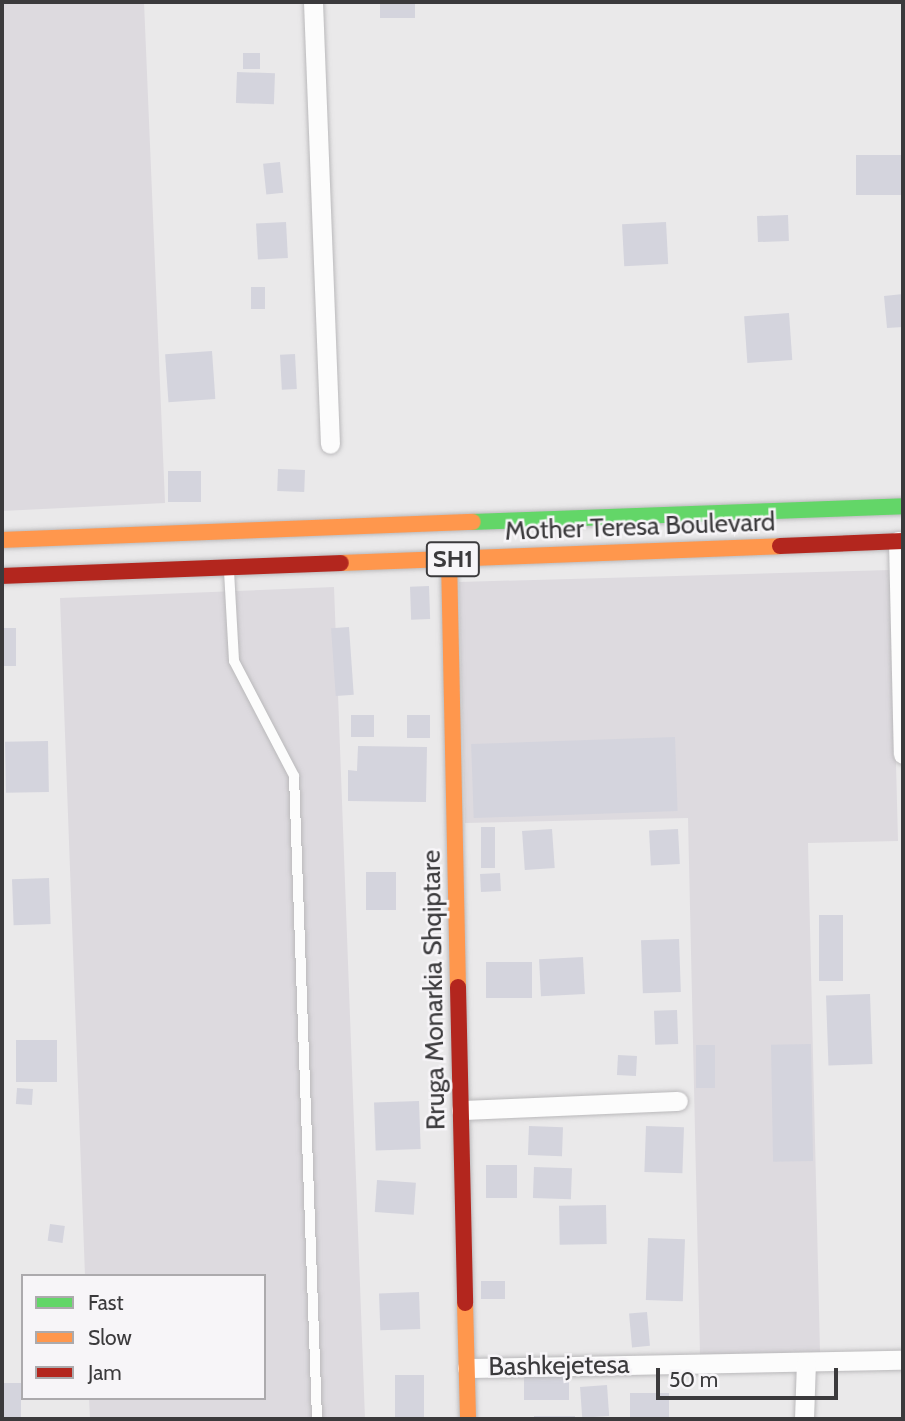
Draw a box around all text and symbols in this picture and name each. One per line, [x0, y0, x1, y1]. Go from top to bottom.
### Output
street label: Mother Teresa Boulevard [504, 507, 776, 547]
road number: SH1 [425, 538, 481, 580]
street label: Rruga Monarkia Shqiptare [416, 850, 452, 1130]
legend [21, 1274, 266, 1400]
text: Fast [88, 1290, 124, 1315]
text: Slow [88, 1325, 132, 1350]
street label: Bashkejetesa [488, 1349, 630, 1383]
scale bar [660, 1354, 842, 1398]
text: Jam [88, 1360, 122, 1385]
text: 50 m [669, 1367, 718, 1392]

